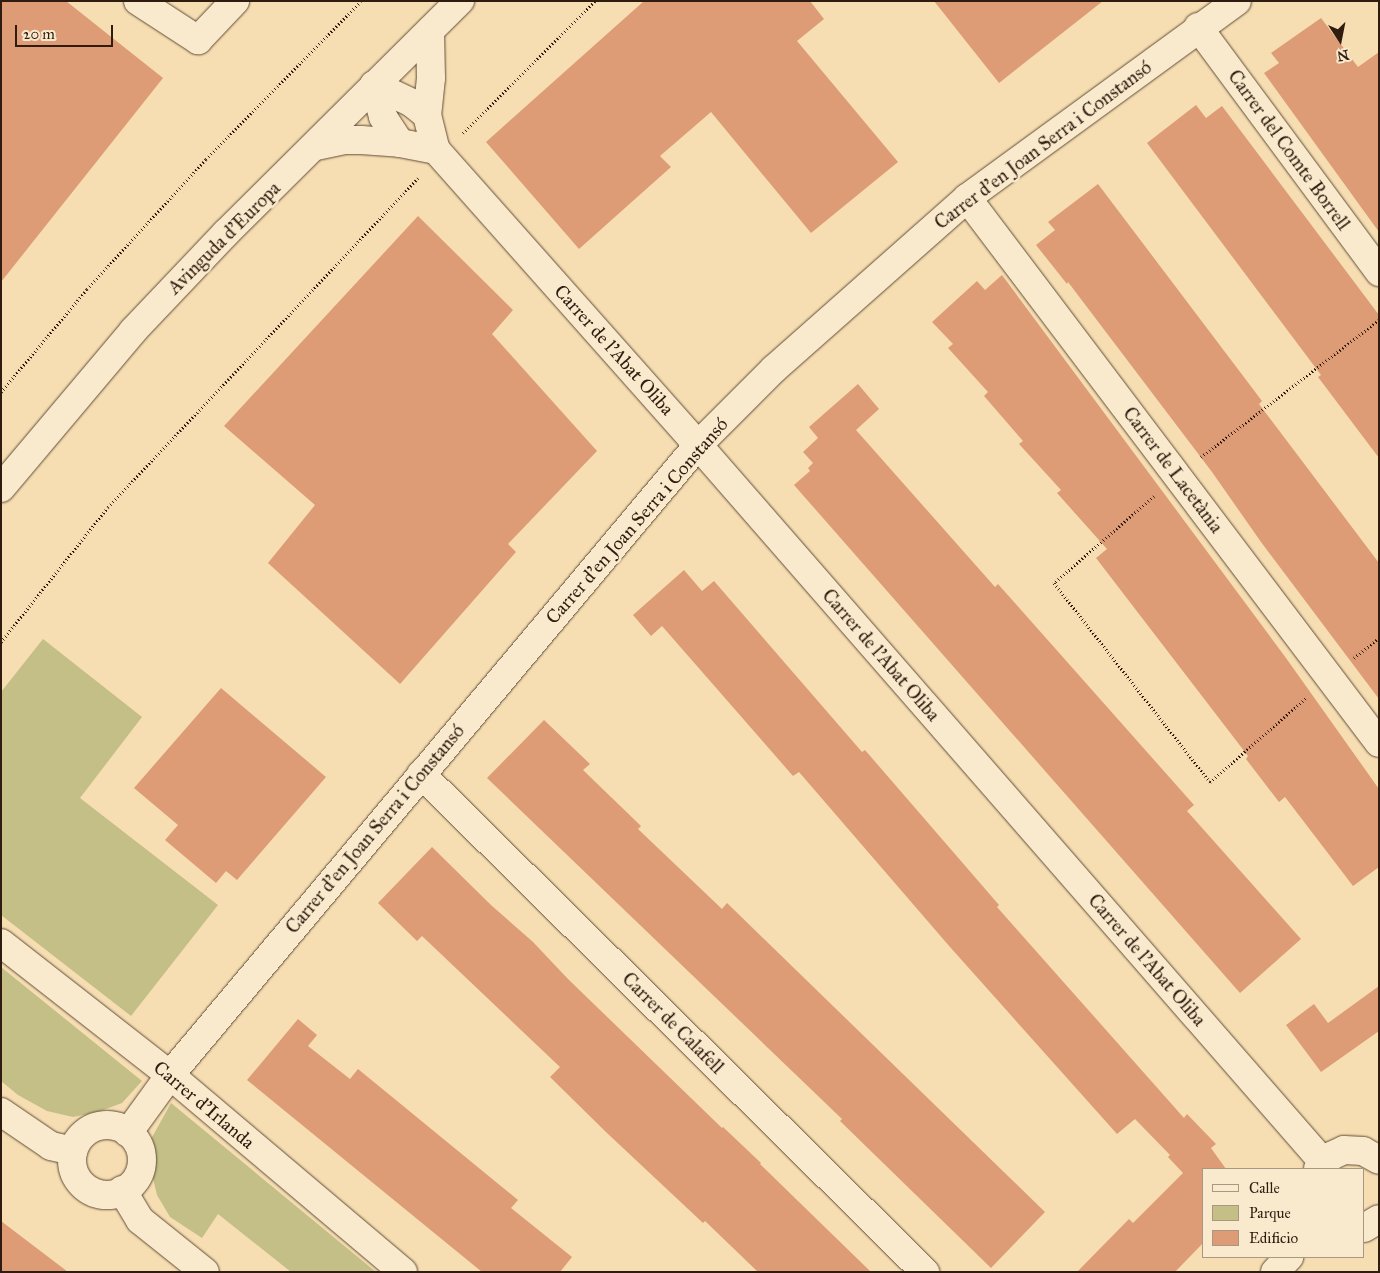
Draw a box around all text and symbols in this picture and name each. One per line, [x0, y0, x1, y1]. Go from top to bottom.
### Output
scale bar [18, 15, 115, 47]
north arrow [1315, 15, 1365, 65]
text: 20 m [23, 25, 55, 43]
text: N [1336, 46, 1350, 65]
street label: Carrer d'en Joan Serra i Constansó [930, 56, 1156, 234]
street label: Carrer del Comte Borrell [1223, 65, 1355, 235]
street label: Avinguda d'Europa [163, 177, 285, 299]
street label: Carrer de l'Abat Oliba [549, 280, 679, 420]
street label: Carrer de Lacetània [1118, 402, 1228, 538]
street label: Carrer d'en Joan Serra i Constansó [541, 413, 733, 629]
street label: Carrer de l'Abat Oliba [817, 584, 945, 726]
street label: Carrer d'en Joan Serra i Constansó [281, 720, 469, 938]
street label: Carrer de l'Abat Oliba [1083, 889, 1211, 1031]
street label: Carrer de Calafell [617, 967, 729, 1079]
street label: Carrer d'Irlanda [149, 1056, 259, 1154]
legend [1202, 1168, 1365, 1258]
text: Calle [1249, 1179, 1280, 1197]
text: Parque [1249, 1204, 1291, 1222]
text: Edificio [1249, 1229, 1298, 1247]

